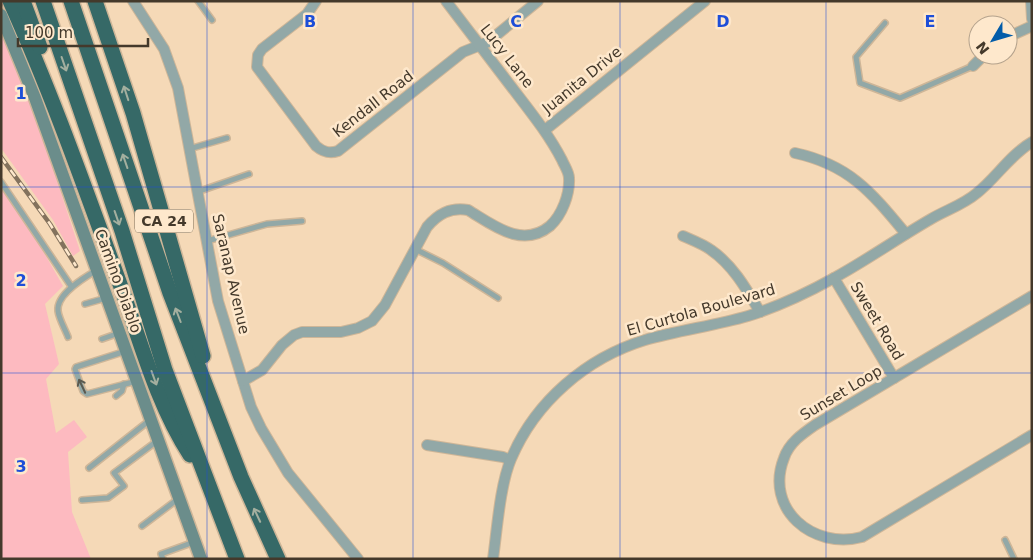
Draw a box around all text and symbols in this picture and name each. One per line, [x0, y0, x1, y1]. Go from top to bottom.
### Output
text: B [304, 12, 316, 31]
text: C [510, 12, 522, 31]
text: D [716, 12, 730, 31]
text: E [925, 12, 935, 31]
scale bar [18, 15, 148, 47]
north arrow [968, 15, 1018, 65]
street label: Lucy Lane [477, 21, 537, 91]
text: 100 m [25, 24, 73, 42]
text: N [973, 38, 993, 58]
street label: Juanita Drive [538, 43, 625, 118]
one-way arrow [60, 56, 70, 72]
street label: Kendall Road [329, 67, 417, 141]
text: 1 [15, 84, 27, 103]
one-way arrow [121, 85, 130, 101]
one-way arrow [120, 154, 129, 170]
one-way arrow [113, 209, 122, 225]
road number: CA 24 [135, 210, 193, 232]
street label: Saranap Avenue [208, 212, 254, 336]
street label: Camino Diablo [91, 226, 145, 336]
text: 2 [15, 271, 27, 290]
street label: Sweet Road [846, 278, 908, 364]
street label: El Curtola Boulevard [625, 280, 777, 340]
one-way arrow [173, 308, 182, 323]
street label: Sunset Loop [797, 362, 885, 424]
one-way arrow [150, 369, 159, 385]
one-way arrow [77, 378, 87, 393]
text: 3 [15, 457, 27, 476]
one-way arrow [252, 508, 261, 523]

